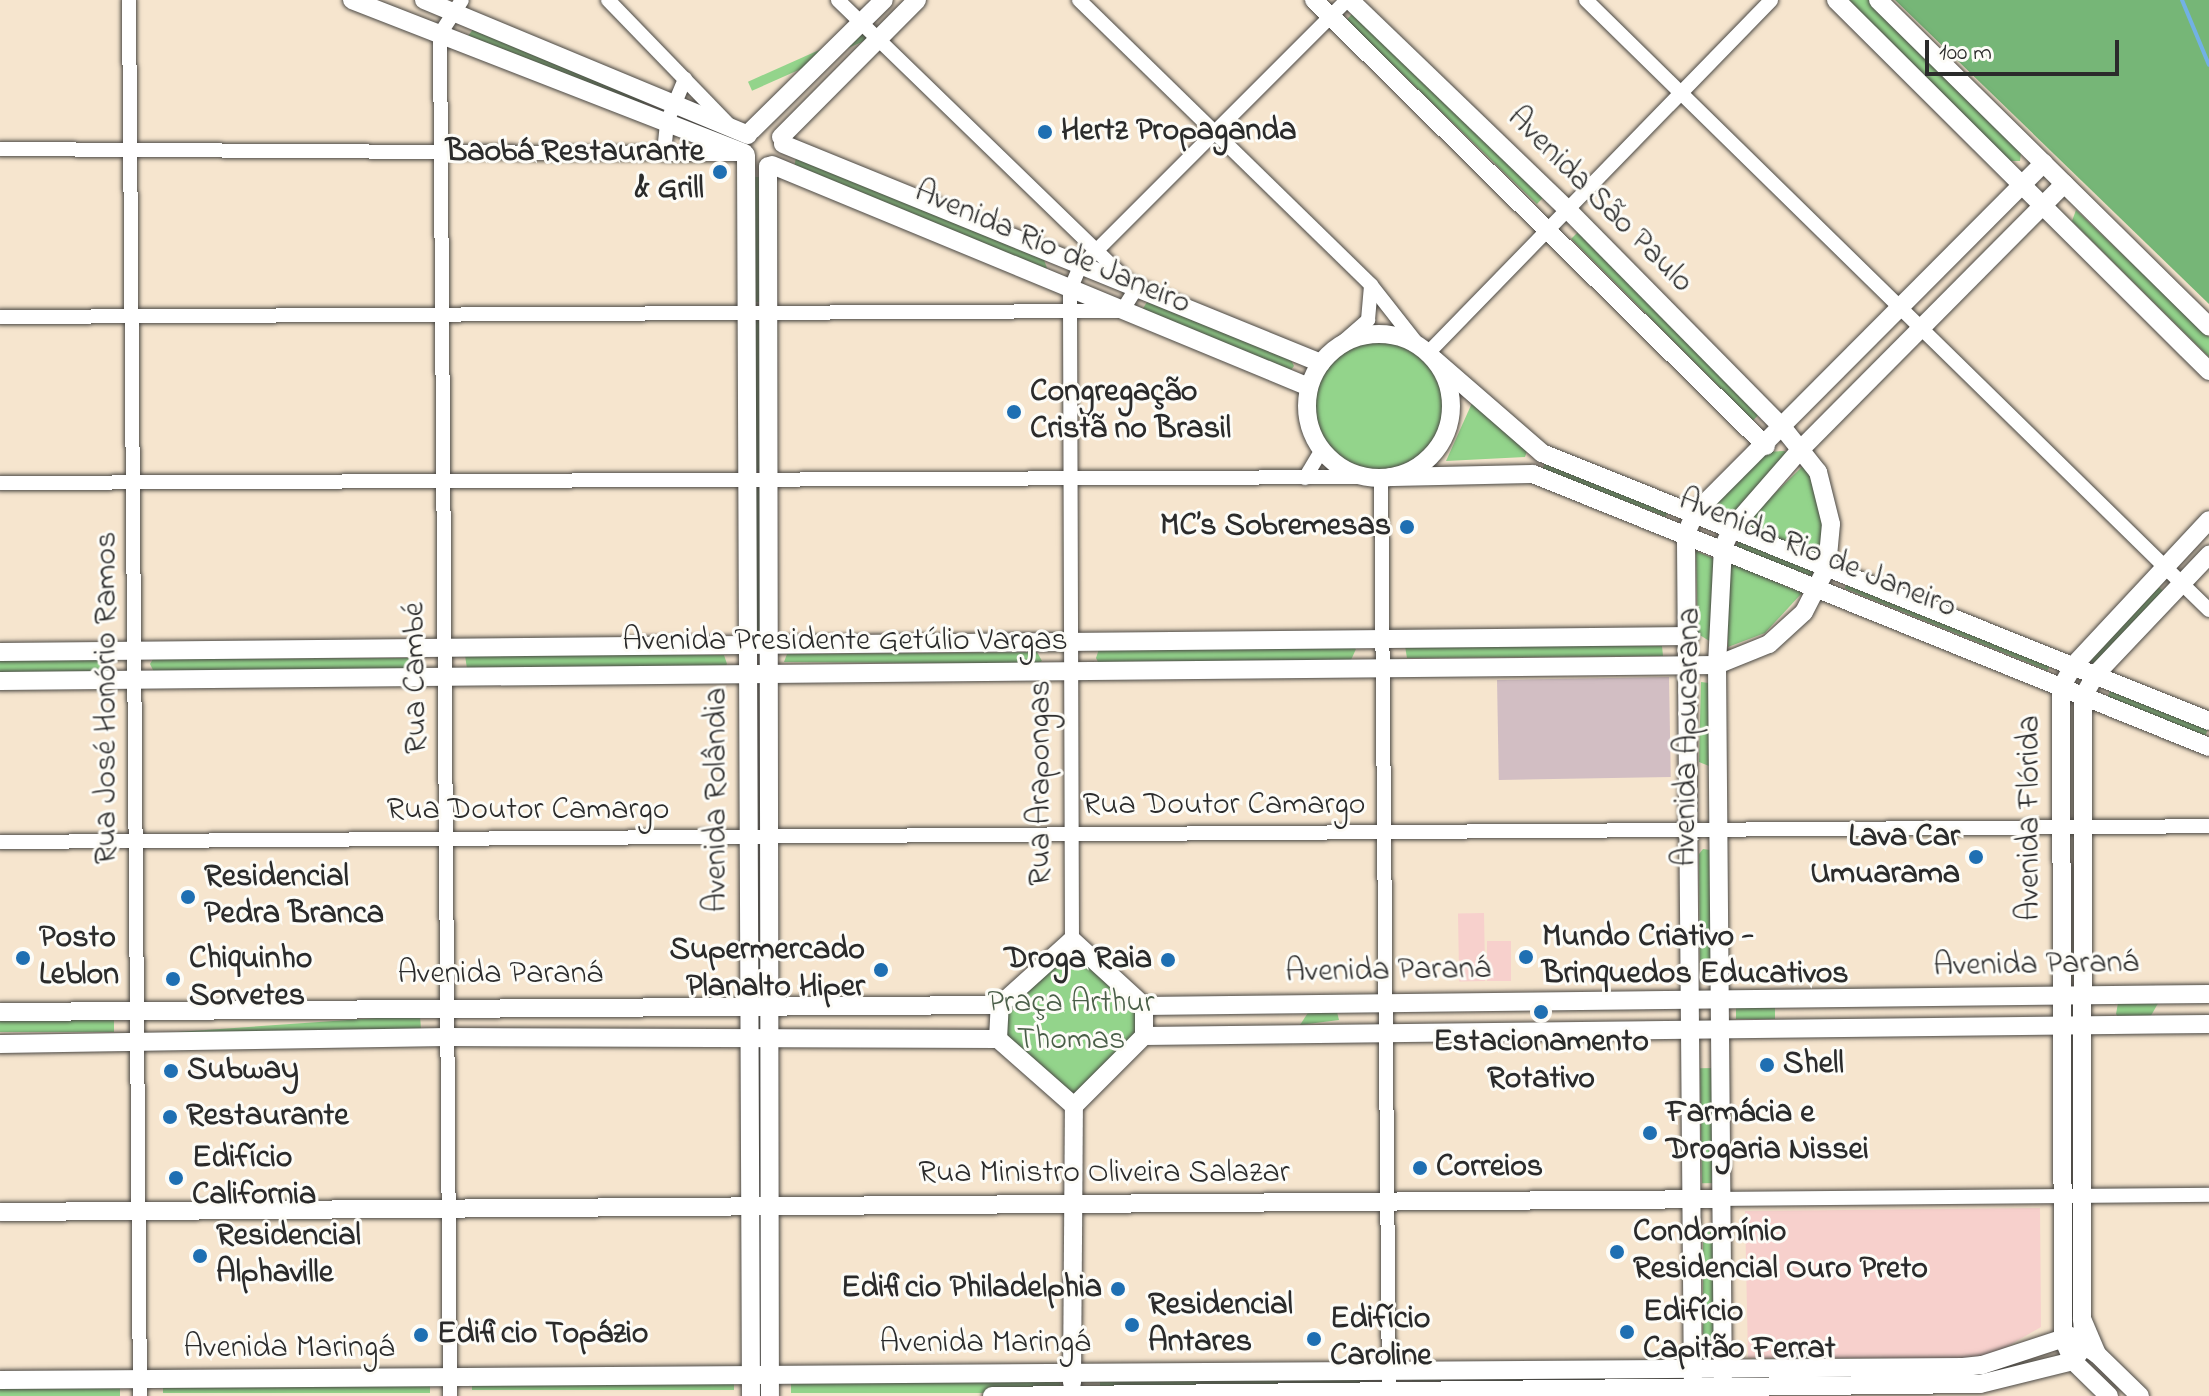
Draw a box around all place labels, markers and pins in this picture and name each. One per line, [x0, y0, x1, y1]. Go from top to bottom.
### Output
place label: Hertz Propaganda [1061, 113, 1297, 151]
marker: Hertz Propaganda [1036, 123, 1054, 141]
place label: Baobá Restaurante & Grill [446, 135, 704, 210]
marker: Baobá Restaurante & Grill [711, 163, 729, 181]
place label: Congregação Cristã no Brasil [1030, 375, 1231, 450]
marker: Congregação Cristã no Brasil [1005, 403, 1023, 421]
place label: MC’s Sobremesas [1160, 508, 1391, 546]
marker: MC’s Sobremesas [1398, 518, 1416, 536]
place label: Lava Car Umuarama [1810, 820, 1960, 895]
marker: Lava Car Umuarama [1967, 848, 1985, 866]
place label: Residencial Pedra Branca [204, 860, 384, 935]
marker: Residencial Pedra Branca [179, 888, 197, 906]
place label: Mundo Criativo - Brinquedos Educativos [1542, 920, 1849, 995]
place label: Posto Leblon [39, 921, 119, 996]
place label: Supermercado Planalto Hiper [669, 933, 865, 1008]
place label: Droga Raia [1004, 941, 1152, 979]
place label: Chiquinho Sorvetes [189, 942, 312, 1017]
marker: Mundo Criativo - Brinquedos Educativos [1517, 948, 1535, 966]
marker: Posto Leblon [14, 949, 32, 967]
marker: Droga Raia [1159, 951, 1177, 969]
marker: Supermercado Planalto Hiper [872, 961, 890, 979]
marker: Chiquinho Sorvetes [164, 970, 182, 988]
marker: Estacionamento Rotativo [1532, 1003, 1550, 1021]
place label: Estacionamento Rotativo [1433, 1025, 1649, 1100]
place label: Shell [1783, 1046, 1844, 1084]
place label: Subway [187, 1052, 299, 1090]
marker: Shell [1758, 1056, 1776, 1074]
marker: Subway [162, 1062, 180, 1080]
place label: Farmácia e Drogaria Nissei [1666, 1096, 1869, 1171]
place label: Restaurante [186, 1098, 349, 1136]
marker: Restaurante [161, 1108, 179, 1126]
marker: Farmácia e Drogaria Nissei [1641, 1124, 1659, 1142]
place label: Edifício California [192, 1141, 316, 1216]
place label: Correios [1436, 1149, 1543, 1187]
marker: Correios [1411, 1159, 1429, 1177]
marker: Edifício California [167, 1169, 185, 1187]
place label: Condomínio Residencial Ouro Preto [1633, 1215, 1928, 1290]
place label: Residencial Alphaville [216, 1219, 361, 1294]
marker: Condomínio Residencial Ouro Preto [1608, 1243, 1626, 1261]
marker: Residencial Alphaville [191, 1247, 209, 1265]
place label: Edificio Philadelphia [841, 1270, 1102, 1308]
marker: Edificio Philadelphia [1109, 1280, 1127, 1298]
place label: Residencial Antares [1148, 1288, 1293, 1363]
place label: Edifício Capitão Ferrat [1643, 1295, 1836, 1370]
place label: Edifício Caroline [1330, 1302, 1432, 1377]
place label: Edificio Topázio [437, 1316, 648, 1354]
marker: Residencial Antares [1123, 1316, 1141, 1334]
marker: Edifício Capitão Ferrat [1618, 1323, 1636, 1341]
marker: Edificio Topázio [412, 1326, 430, 1344]
marker: Edifício Caroline [1305, 1330, 1323, 1348]

